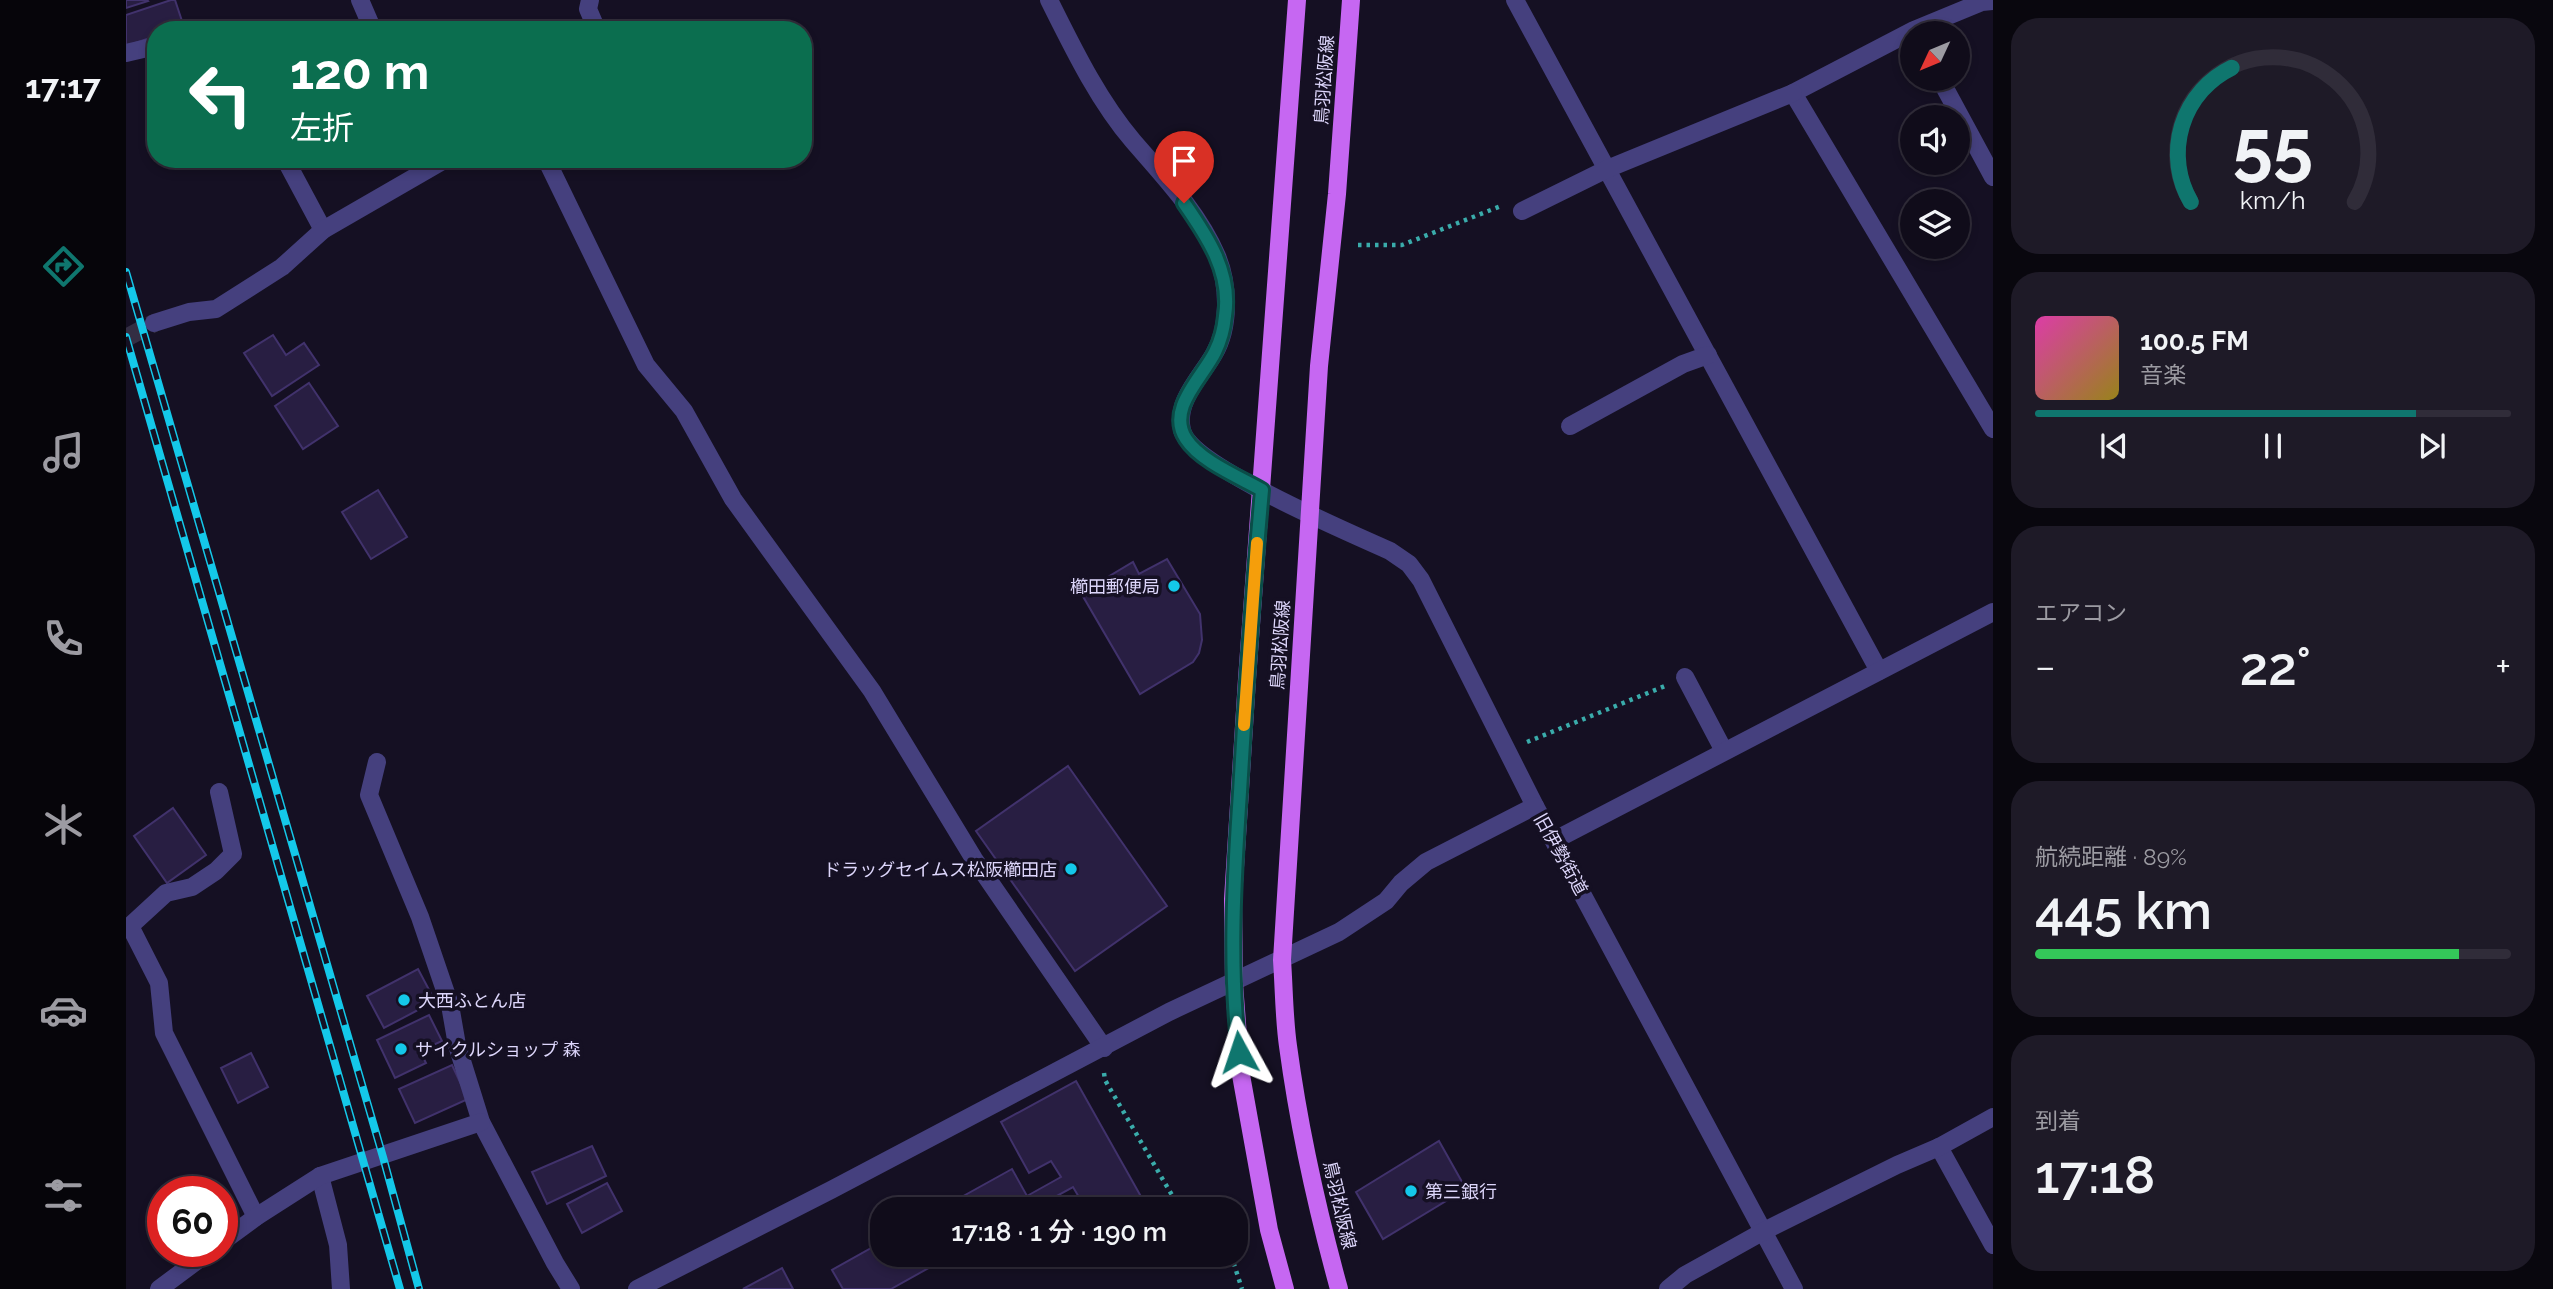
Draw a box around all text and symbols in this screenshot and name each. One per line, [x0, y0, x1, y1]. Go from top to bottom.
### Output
north arrow [1900, 21, 1970, 91]
map controls [1900, 21, 1970, 259]
street label: 鳥羽松阪線 [1310, 34, 1338, 126]
text: 120 m [290, 43, 429, 100]
icon: left [175, 49, 266, 140]
text: 17:17 [25, 68, 101, 105]
text: 55 [2233, 104, 2313, 189]
button: sound [1900, 105, 1970, 175]
text: 左折 [290, 109, 354, 146]
pin [1154, 131, 1214, 203]
icon: arrive [1165, 142, 1203, 180]
text: km/h [2240, 185, 2306, 215]
button: layers [1900, 189, 1970, 259]
icon: directions [39, 242, 88, 291]
text: 100.5 FM [2140, 326, 2249, 356]
text: 音楽 [2140, 361, 2186, 388]
icon: previous [2095, 427, 2133, 465]
icon: pause [2254, 427, 2292, 465]
icon: next [2413, 427, 2451, 465]
icon: music [39, 428, 88, 477]
place label: 櫛田郵便局 [1070, 576, 1160, 597]
marker: 櫛田郵便局 [1166, 578, 1182, 594]
street label: 鳥羽松阪線 [1266, 599, 1294, 691]
text: エアコン [2035, 599, 2127, 626]
icon: phone [39, 614, 88, 663]
text: 22° [2240, 636, 2311, 697]
text: − [2035, 644, 2055, 689]
text: + [2495, 644, 2511, 689]
icon: climate [39, 800, 88, 849]
street label: 旧伊勢街道 [1530, 810, 1592, 898]
text: 航続距離 · 89% [2035, 843, 2187, 870]
place label: ドラッグセイムス松阪櫛田店 [823, 859, 1057, 880]
marker: ドラッグセイムス松阪櫛田店 [1063, 861, 1079, 877]
text: 445 km [2035, 880, 2212, 941]
icon: car [39, 986, 88, 1035]
place label: 大西ふとん店 [418, 990, 526, 1011]
marker: 大西ふとん店 [396, 992, 412, 1008]
position arrow [1202, 1015, 1276, 1089]
place label: サイクルショップ 森 [415, 1039, 581, 1060]
marker: サイクルショップ 森 [393, 1041, 409, 1057]
text: 到着 [2035, 1107, 2081, 1134]
text: 17:18 [2035, 1144, 2155, 1205]
street label: 鳥羽松阪線 [1320, 1159, 1360, 1251]
icon: filters [39, 1171, 88, 1220]
speed limit sign: 60 [147, 1176, 238, 1267]
place label: 第三銀行 [1425, 1181, 1497, 1202]
marker: 第三銀行 [1403, 1183, 1419, 1199]
text: 17:18 · 1 分 · 190 m [951, 1217, 1167, 1247]

